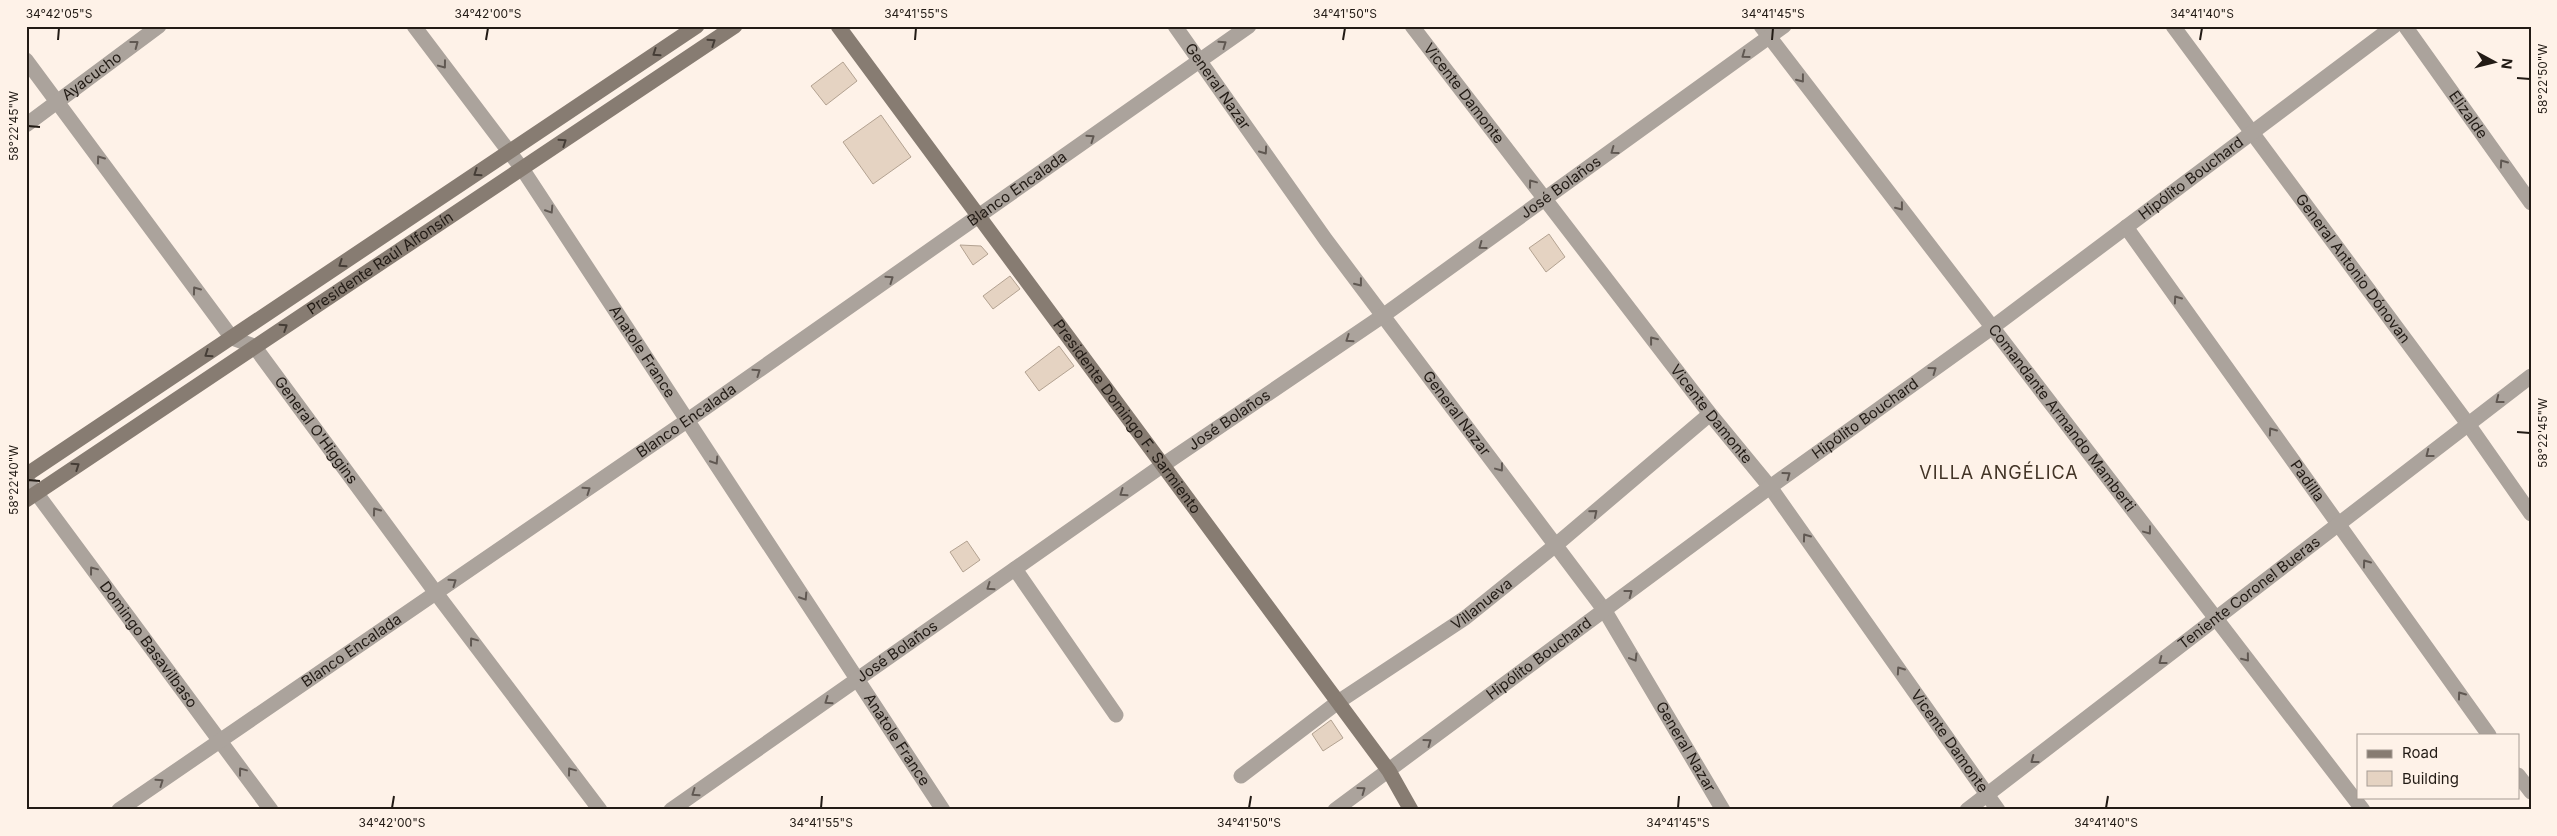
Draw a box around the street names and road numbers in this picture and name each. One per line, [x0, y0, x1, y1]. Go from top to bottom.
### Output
street label: General Nazar [1181, 39, 1255, 133]
street label: Vicente Damonte [1420, 39, 1509, 147]
street label: Ayacucho [58, 47, 125, 104]
street label: Elizalde [2445, 87, 2492, 142]
street label: Hipólito Bouchard [2135, 132, 2247, 223]
street label: Blanco Encalada [963, 147, 1070, 230]
street label: José Bolaños [1516, 151, 1605, 222]
street label: General Antonio Dónovan [2292, 190, 2415, 347]
street label: Presidente Raúl Alfonsín [303, 207, 457, 319]
street label: Anatole France [605, 302, 680, 401]
street label: Presidente Domingo F. Sarmiento [1049, 316, 1205, 517]
street label: Comandante Armando Mamberti [1984, 320, 2140, 515]
street label: Vicente Damonte [1666, 360, 1757, 467]
street label: General Nazar [1419, 367, 1495, 460]
street label: General O'Higgins [270, 372, 362, 488]
street label: Hipólito Bouchard [1808, 374, 1922, 463]
street label: Blanco Encalada [632, 379, 740, 462]
street label: José Bolaños [1184, 385, 1274, 454]
street label: Padilla [2287, 456, 2329, 505]
street label: Teniente Coronel Bueras [2174, 532, 2324, 653]
street label: Villanueva [1447, 574, 1516, 634]
street label: Domingo Basavilbaso [96, 577, 202, 711]
street label: Blanco Encalada [298, 609, 405, 691]
street label: Hipólito Bouchard [1482, 613, 1595, 703]
street label: José Bolaños [852, 616, 941, 686]
street label: Vicente Damonte [1907, 686, 1993, 796]
street label: Anatole France [860, 690, 935, 789]
street label: General Nazar [1652, 698, 1720, 795]

